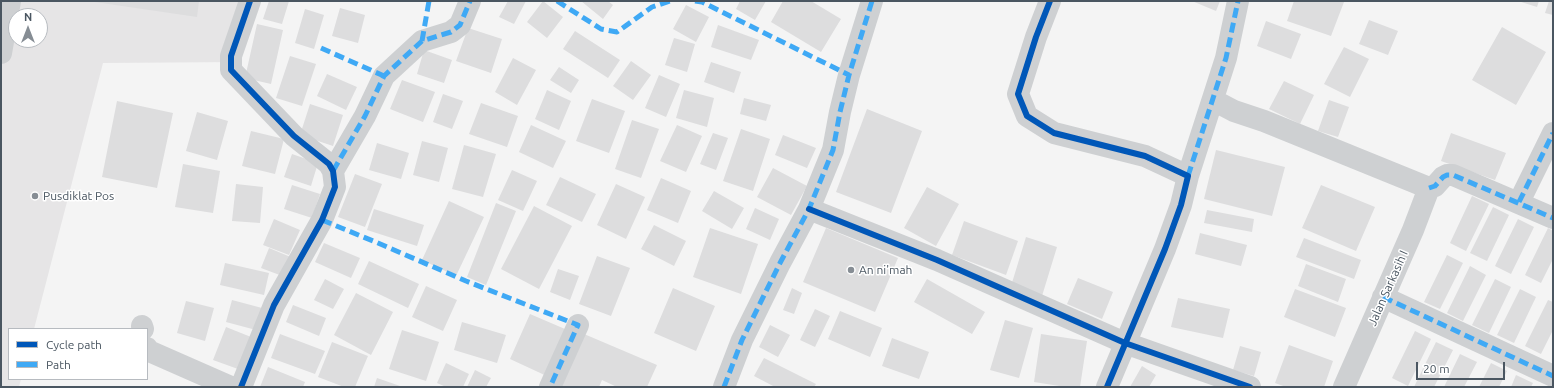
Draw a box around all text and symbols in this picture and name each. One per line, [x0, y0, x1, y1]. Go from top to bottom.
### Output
north arrow [8, 8, 48, 48]
text: N [24, 11, 32, 23]
place label: Pusdiklat Pos [43, 189, 114, 203]
marker: Pusdiklat Pos [30, 191, 40, 201]
street label: Jalan Sarkasih I [1365, 248, 1411, 328]
place label: An ni'mah [859, 263, 912, 277]
marker: An ni'mah [846, 265, 856, 275]
legend [8, 328, 148, 380]
text: Cycle path [46, 338, 102, 351]
scale bar [1418, 354, 1507, 380]
text: Path [46, 358, 71, 371]
text: 20 m [1423, 362, 1450, 375]

